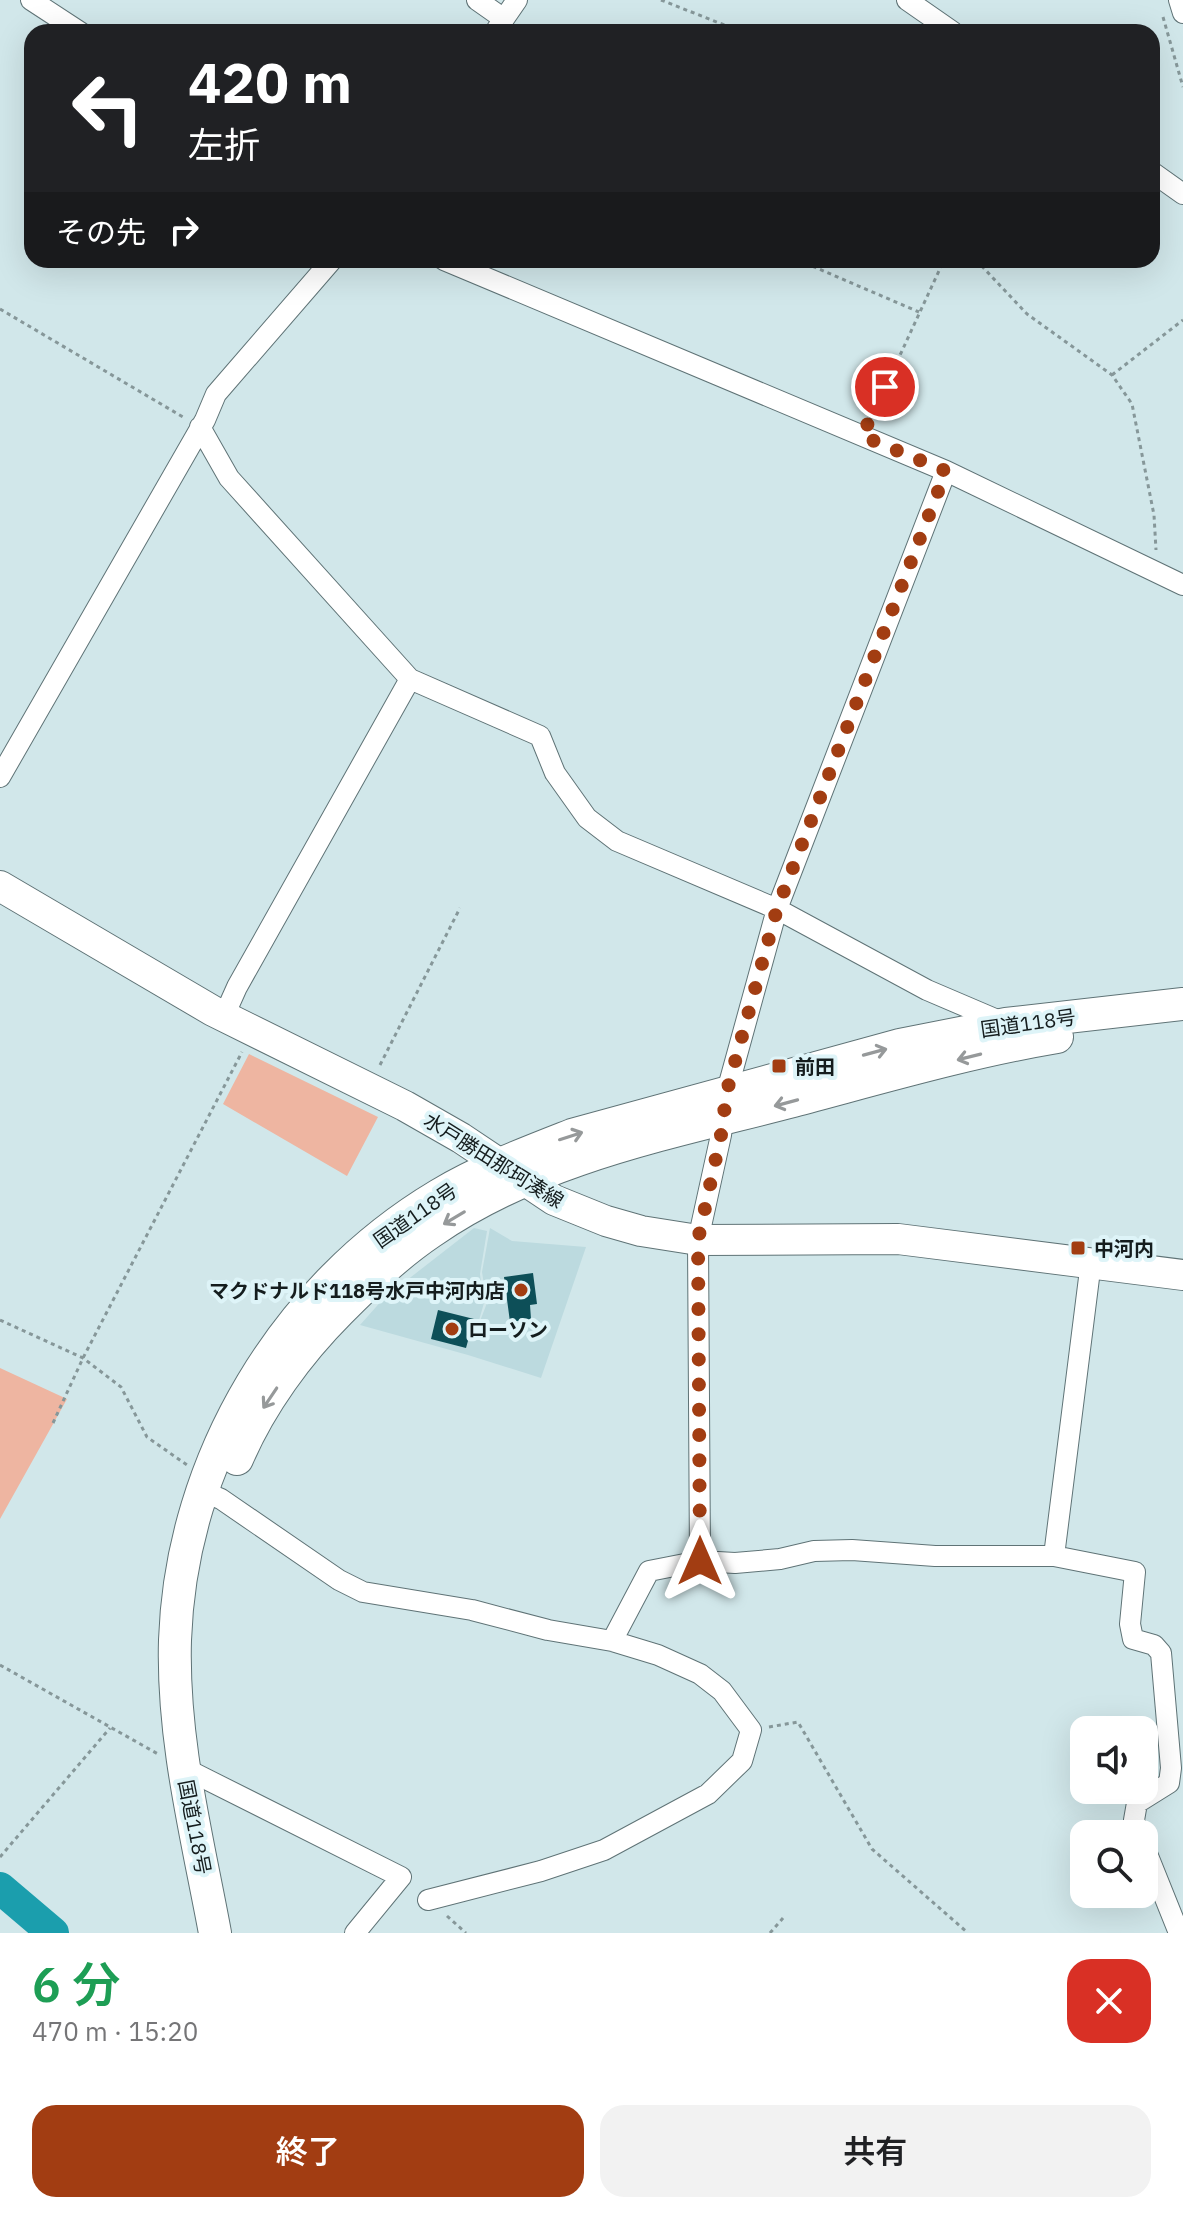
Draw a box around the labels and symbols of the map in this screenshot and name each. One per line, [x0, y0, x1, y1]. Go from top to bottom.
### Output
pin [851, 353, 919, 421]
street label: 国道118号 [979, 1003, 1077, 1043]
one-way arrow [862, 1043, 888, 1058]
one-way arrow [957, 1050, 982, 1065]
place label: 前田 [795, 1053, 835, 1080]
marker: 前田 [770, 1057, 788, 1075]
one-way arrow [774, 1096, 800, 1111]
street label: 水戸勝田那珂湊線 [419, 1106, 569, 1214]
one-way arrow [558, 1128, 583, 1143]
street label: 国道118号 [368, 1176, 462, 1254]
one-way arrow [443, 1210, 466, 1226]
place label: 中河内 [1094, 1235, 1154, 1262]
marker: 中河内 [1069, 1239, 1087, 1257]
place label: マクドナルド118号水戸中河内店 [209, 1277, 505, 1304]
marker: マクドナルド118号水戸中河内店 [512, 1281, 530, 1299]
place label: ローソン [468, 1316, 548, 1343]
marker: ローソン [443, 1320, 461, 1338]
one-way arrow [262, 1387, 278, 1409]
position arrow [658, 1519, 742, 1603]
street label: 国道118号 [173, 1777, 217, 1877]

